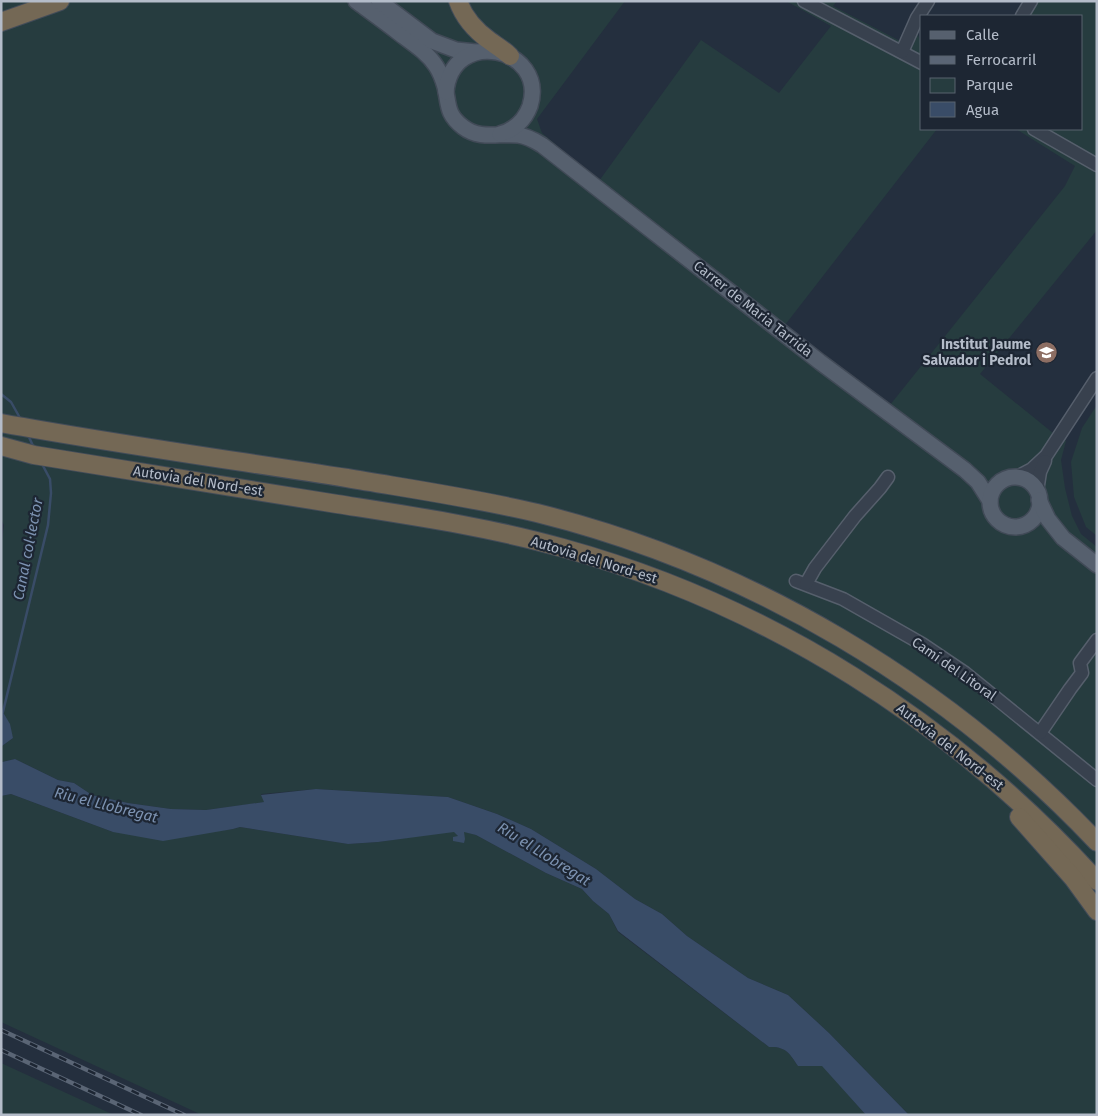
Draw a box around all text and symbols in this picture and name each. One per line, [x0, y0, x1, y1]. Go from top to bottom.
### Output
legend [920, 15, 1083, 130]
text: Calle [966, 26, 999, 44]
text: Ferrocarril [966, 51, 1037, 69]
text: Parque [966, 76, 1013, 94]
text: Agua [966, 101, 999, 119]
street label: Carrer de Maria Tarrida [690, 257, 816, 361]
place label: Institut Jaume Salvador i Pedrol [922, 336, 1032, 369]
school or university icon: Institut Jaume Salvador i Pedrol [1035, 340, 1059, 364]
street label: Autovia del Nord-est [132, 462, 265, 500]
water label: Canal col·lector [9, 495, 47, 602]
street label: Autovia del Nord-est [529, 533, 660, 588]
street label: Camí del Litoral [908, 634, 1000, 704]
street label: Autovia del Nord-est [893, 700, 1008, 795]
water label: Riu el Llobregat [52, 783, 160, 827]
water label: Riu el Llobregat [494, 818, 594, 890]

